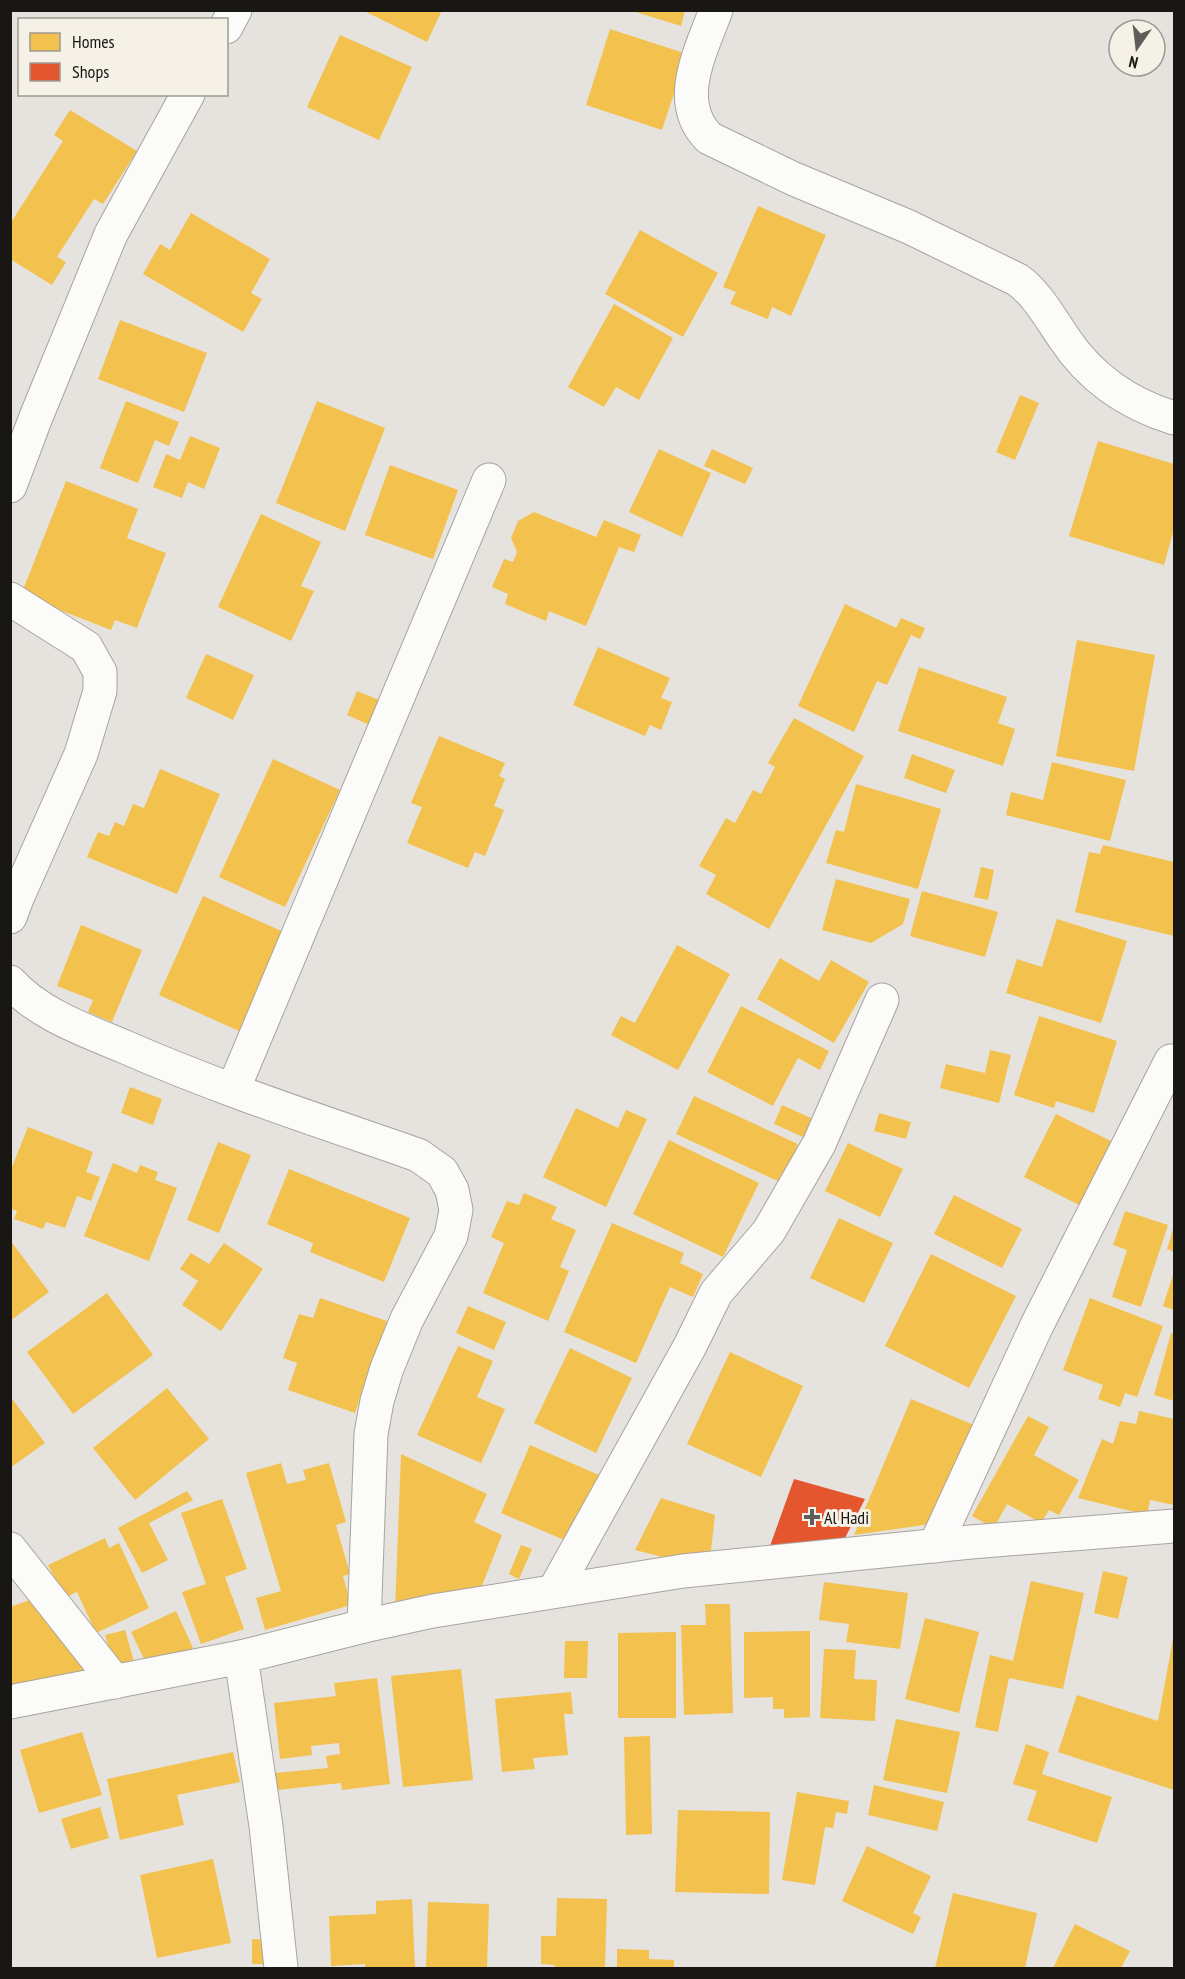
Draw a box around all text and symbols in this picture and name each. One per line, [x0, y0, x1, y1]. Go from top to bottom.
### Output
legend [18, 18, 228, 96]
north arrow [1107, 18, 1167, 78]
text: Homes [72, 30, 115, 53]
text: N [1127, 52, 1140, 73]
text: Shops [72, 60, 109, 83]
place label: Al Hadi [824, 1506, 869, 1529]
marker: Al Hadi [805, 1510, 819, 1524]

